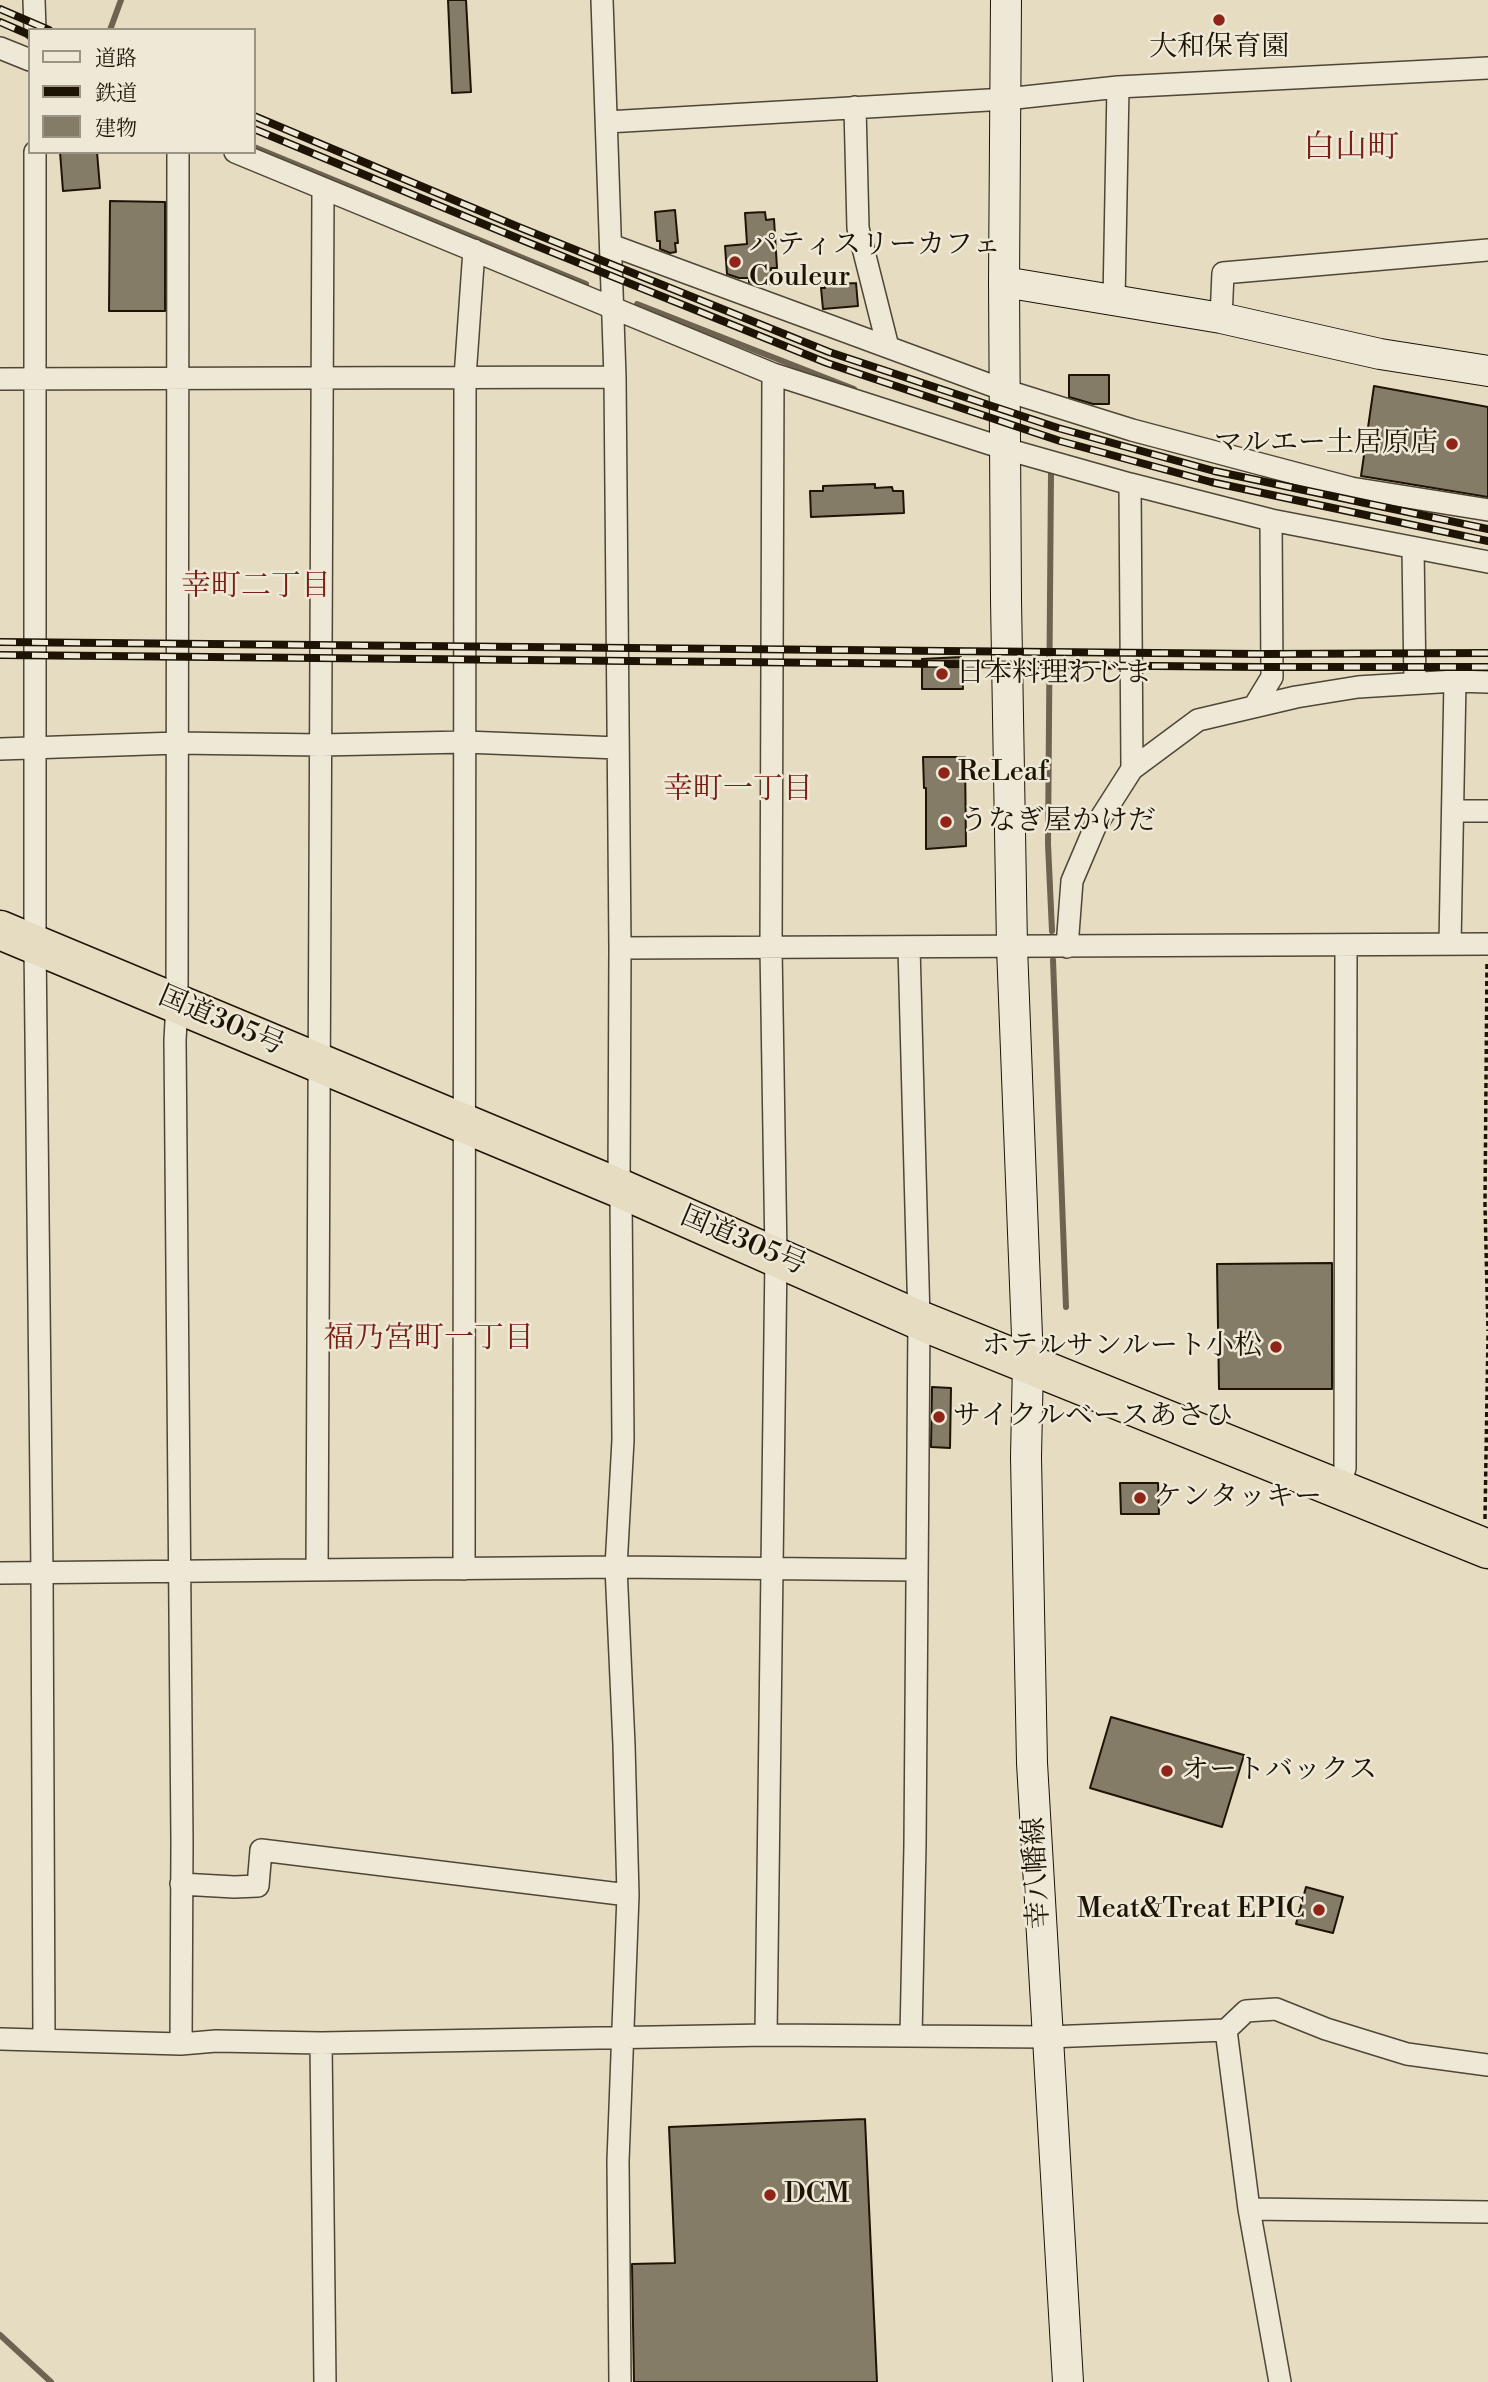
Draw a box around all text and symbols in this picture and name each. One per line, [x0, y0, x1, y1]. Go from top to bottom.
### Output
marker: 大和保育園 [1211, 12, 1227, 28]
legend [28, 28, 256, 154]
place label: 大和保育園 [1149, 31, 1289, 65]
text: 道路 [95, 46, 137, 72]
text: 鉄道 [95, 81, 137, 107]
text: 建物 [95, 116, 137, 142]
district label: 白山町 [1303, 130, 1399, 168]
place label: パティスリーカフェ Couleur [749, 229, 1001, 295]
marker: パティスリーカフェ Couleur [727, 254, 743, 270]
place label: マルエー土居原店 [1214, 427, 1438, 461]
marker: マルエー土居原店 [1444, 436, 1460, 452]
district label: 幸町二丁目 [181, 570, 331, 606]
place label: 日本料理わじま [956, 657, 1152, 691]
marker: 日本料理わじま [934, 666, 950, 682]
place label: ReLeaf [958, 756, 1048, 790]
marker: ReLeaf [936, 765, 952, 781]
district label: 幸町一丁目 [663, 773, 813, 809]
place label: うなぎ屋かけだ [960, 805, 1156, 839]
marker: うなぎ屋かけだ [938, 814, 954, 830]
street label: 国道305号 [153, 980, 289, 1064]
street label: 国道305号 [675, 1200, 811, 1284]
district label: 福乃宮町一丁目 [324, 1322, 534, 1358]
place label: ホテルサンルート小松 [982, 1330, 1262, 1364]
marker: ホテルサンルート小松 [1268, 1339, 1284, 1355]
place label: サイクルベースあさひ [953, 1400, 1233, 1434]
marker: サイクルベースあさひ [931, 1409, 947, 1425]
place label: ケンタッキー [1154, 1481, 1322, 1515]
marker: ケンタッキー [1132, 1490, 1148, 1506]
place label: オートバックス [1181, 1754, 1377, 1788]
marker: オートバックス [1159, 1763, 1175, 1779]
street label: 幸八幡線 [1018, 1816, 1058, 1930]
place label: Meat&Treat EPIC [1077, 1893, 1305, 1927]
marker: Meat&Treat EPIC [1311, 1902, 1327, 1918]
place label: DCM [784, 2178, 850, 2212]
marker: DCM [762, 2187, 778, 2203]

